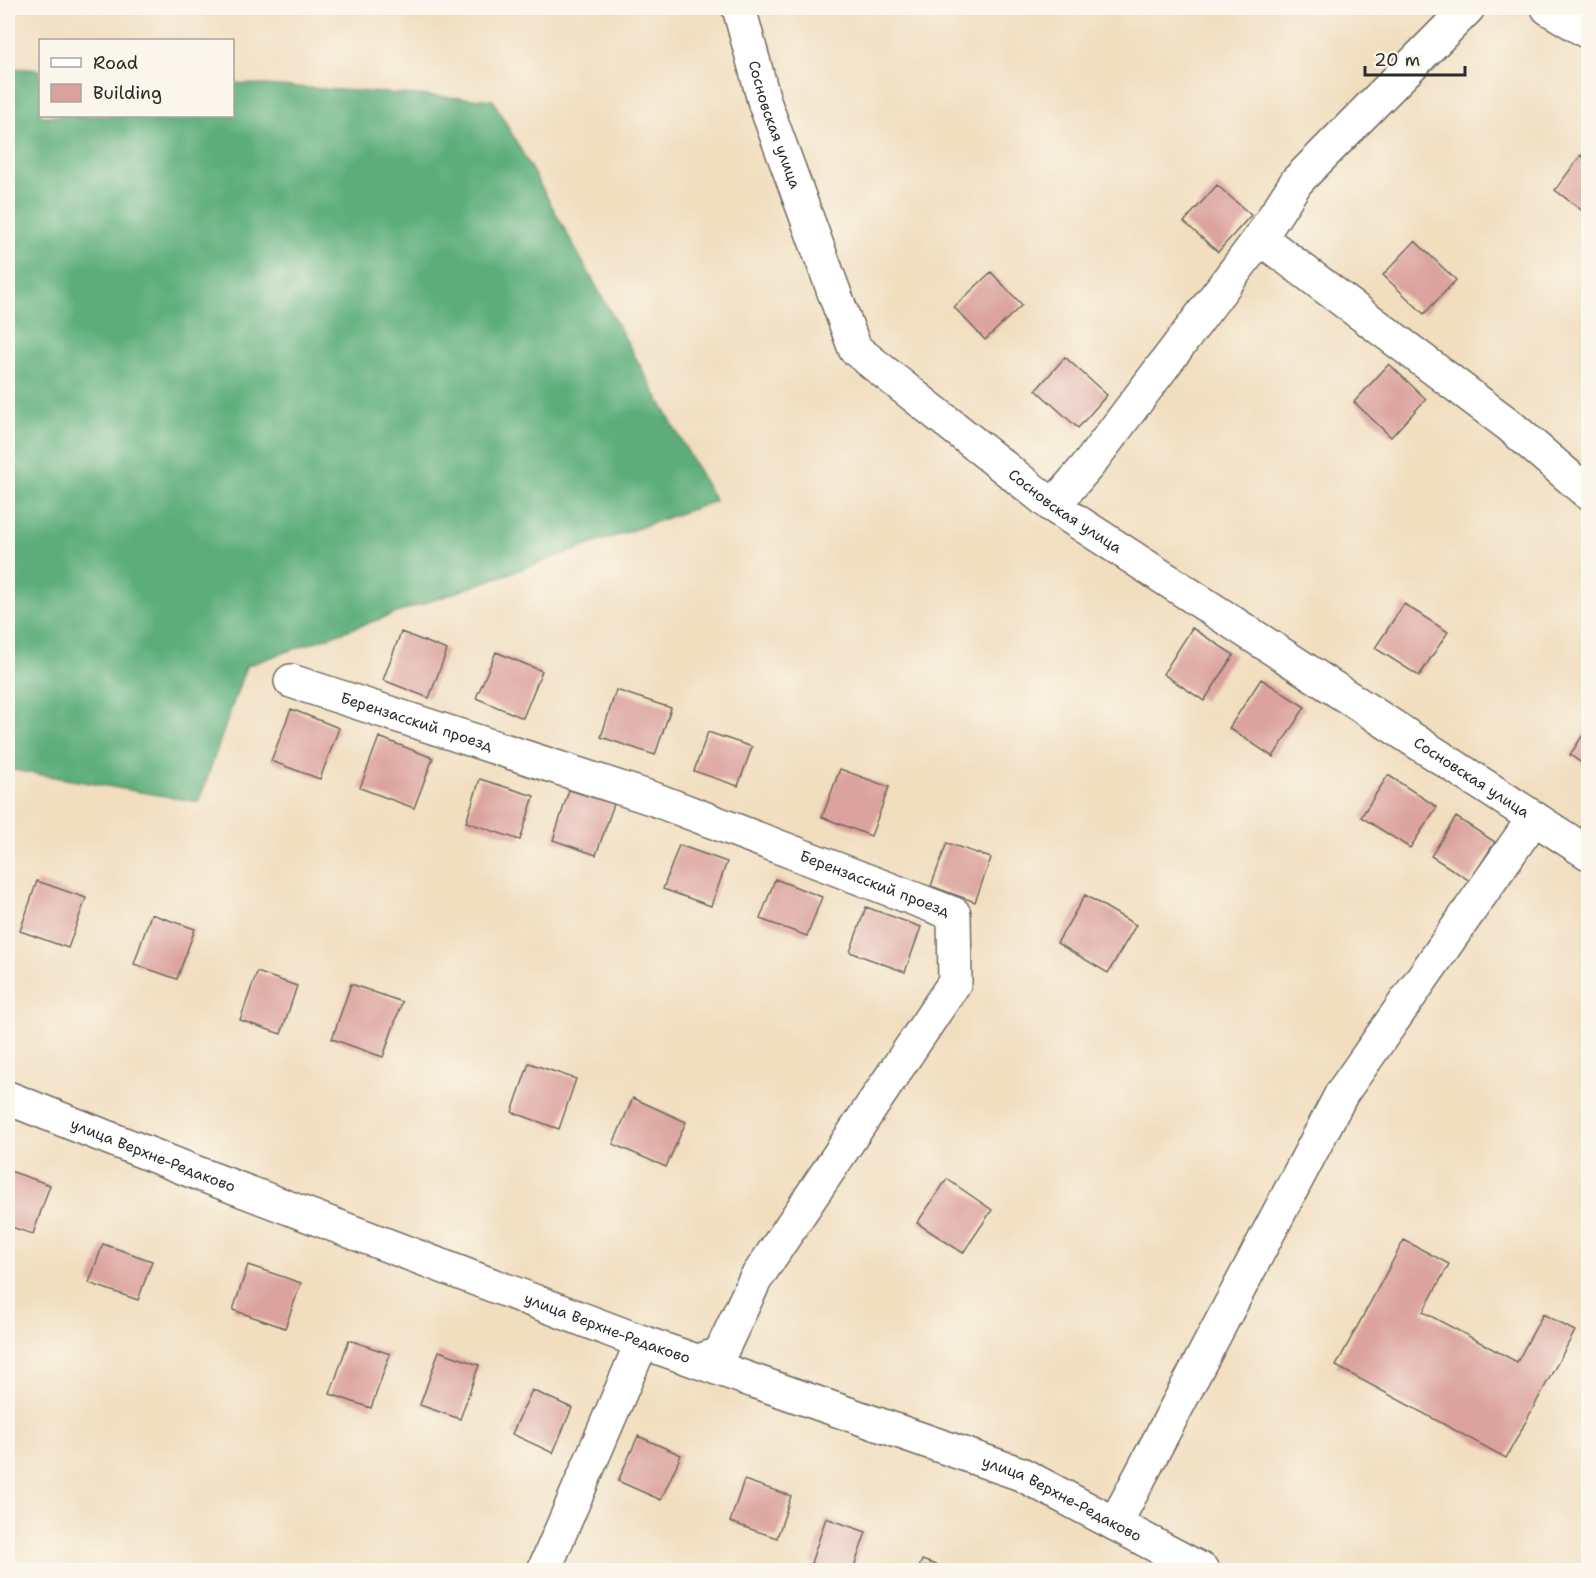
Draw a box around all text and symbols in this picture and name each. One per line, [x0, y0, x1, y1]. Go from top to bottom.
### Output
legend [39, 39, 234, 117]
scale bar [1365, 39, 1466, 77]
text: 20 m [1374, 48, 1420, 72]
text: Road [93, 51, 138, 75]
street label: Сосновская улица [744, 58, 806, 192]
text: Building [93, 81, 162, 105]
street label: Сосновская улица [1004, 464, 1126, 558]
street label: Берензасский проезд [338, 688, 496, 756]
street label: Сосновская улица [1410, 733, 1534, 823]
street label: Берензасский проезд [797, 846, 953, 922]
street label: улица Верхне-Редаково [68, 1114, 238, 1197]
street label: улица Верхне-Редаково [521, 1288, 693, 1368]
street label: улица Верхне-Редаково [979, 1451, 1145, 1546]

